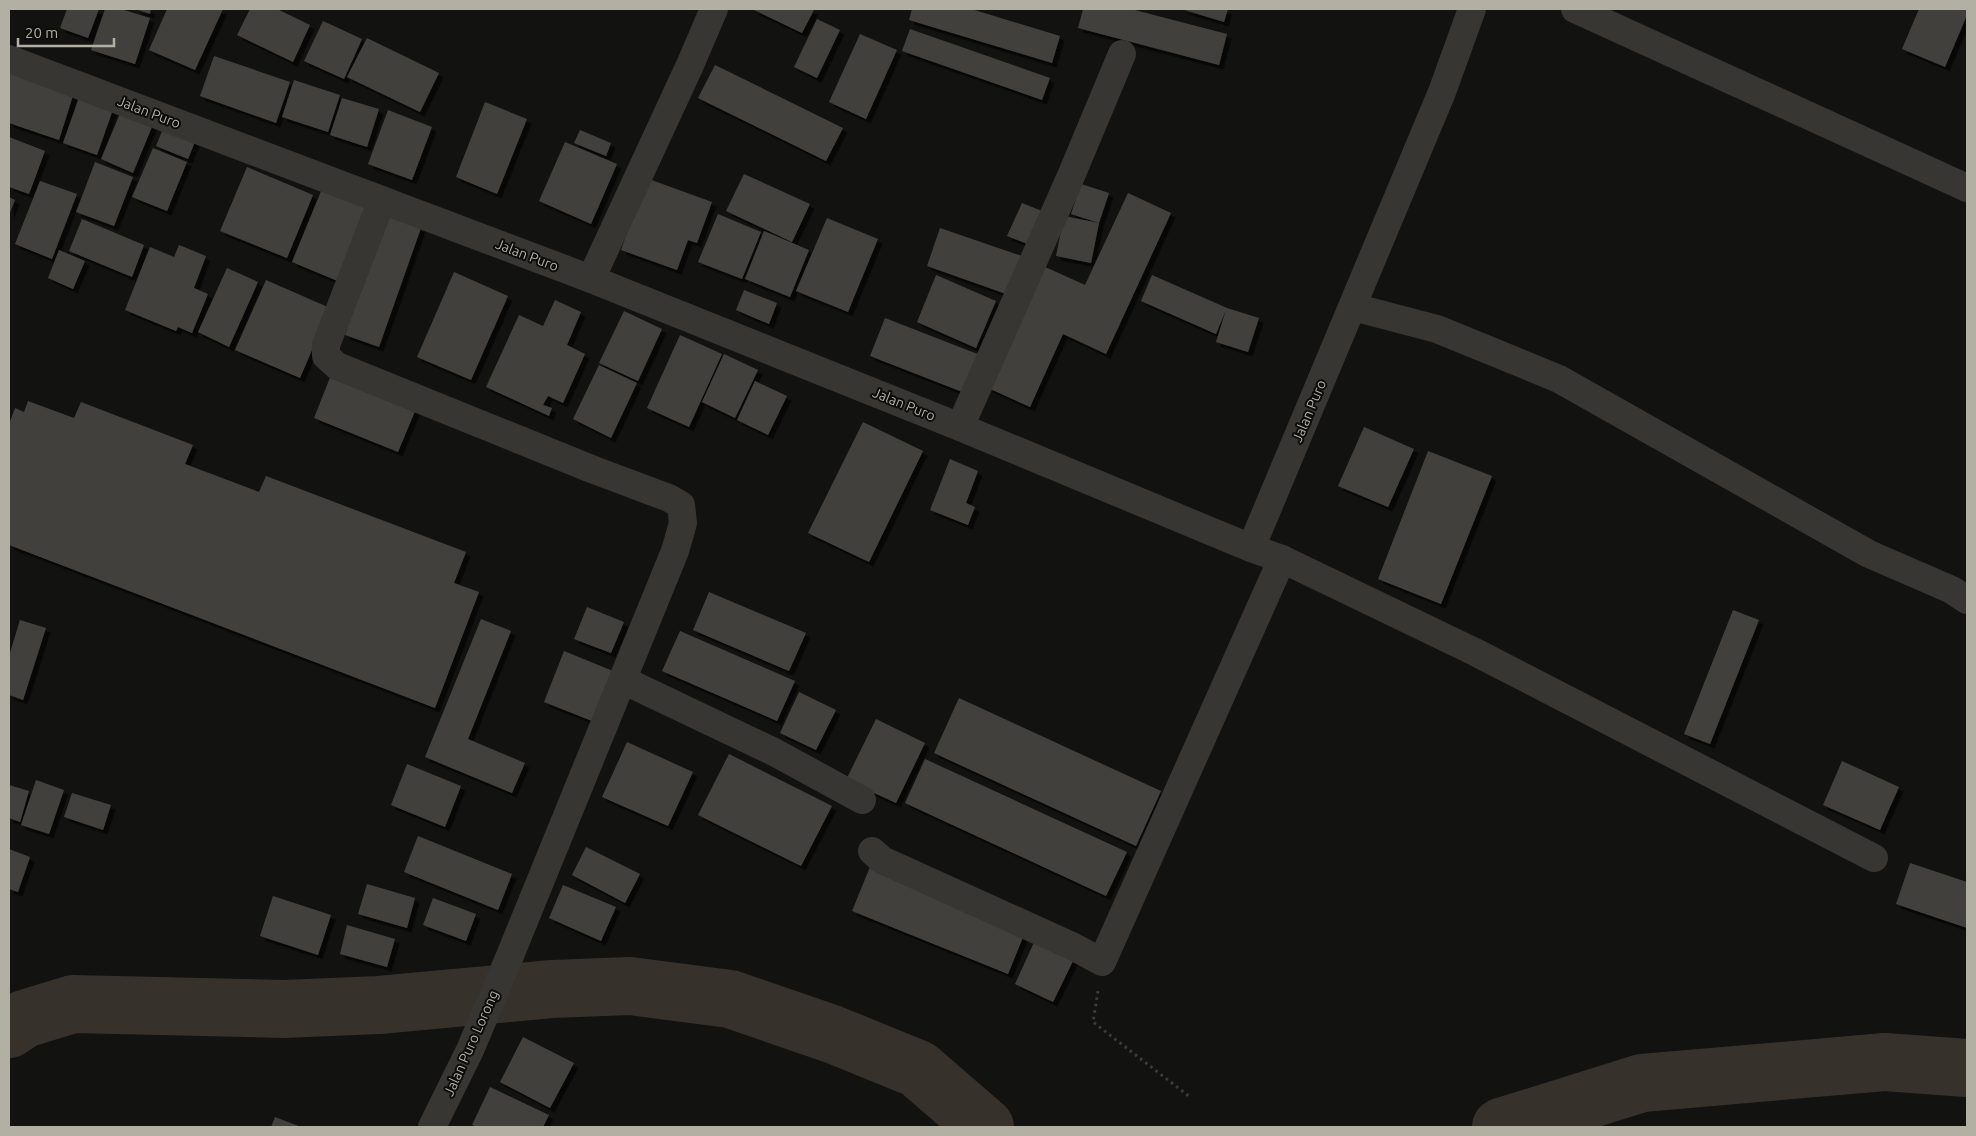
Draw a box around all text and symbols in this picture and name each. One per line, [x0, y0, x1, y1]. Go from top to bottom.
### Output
scale bar [18, 15, 114, 47]
text: 20 m [25, 24, 58, 41]
street label: Jalan Puro [115, 93, 183, 131]
street label: Jalan Puro [493, 236, 561, 274]
street label: Jalan Puro [1289, 377, 1329, 445]
street label: Jalan Puro [870, 384, 938, 424]
street label: Jalan Puro Lorong [440, 988, 502, 1098]

